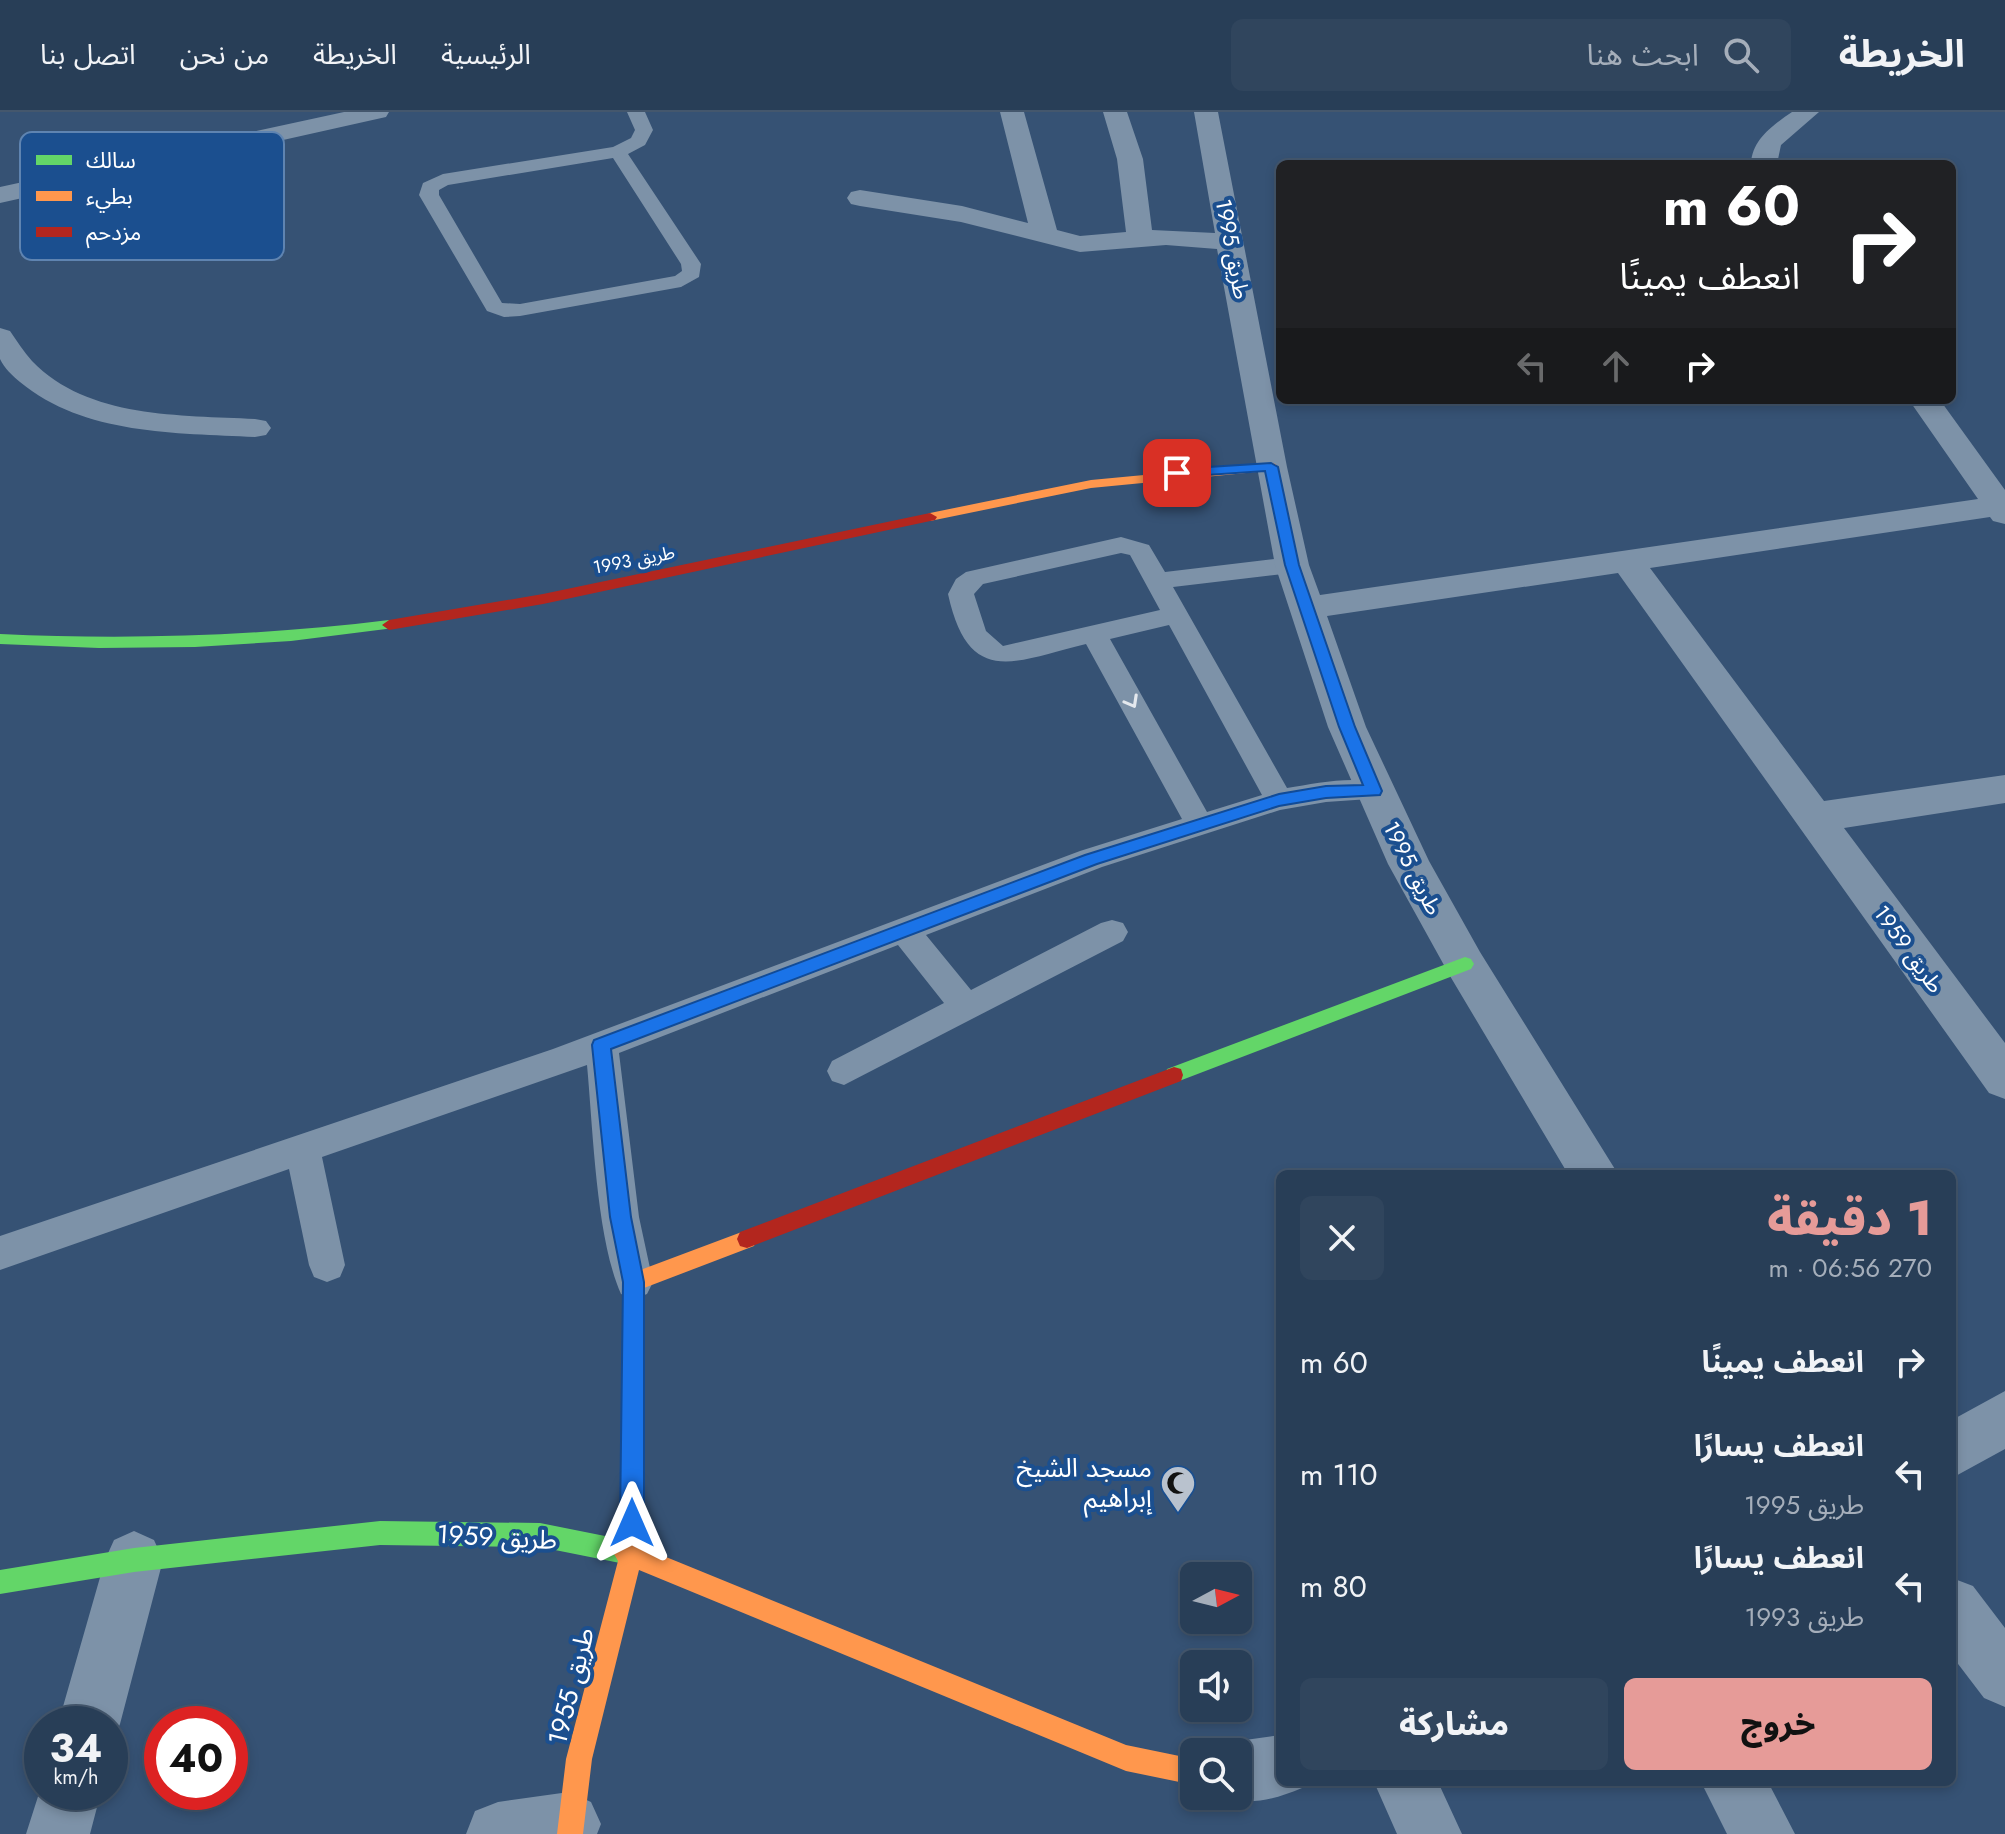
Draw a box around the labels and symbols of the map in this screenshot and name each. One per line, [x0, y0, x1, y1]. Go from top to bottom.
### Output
legend [20, 132, 284, 260]
text: سالك [86, 144, 136, 176]
text: بطيء [86, 180, 133, 213]
street label: طريق 1995 [1208, 196, 1258, 302]
text: مزدحم [86, 216, 141, 249]
pin [1143, 439, 1211, 507]
street label: طريق 1993 [591, 539, 677, 581]
one-way arrow [1122, 693, 1138, 708]
street label: طريق 1995 [1376, 815, 1450, 921]
street label: طريق 1959 [1866, 899, 1952, 999]
place label: مسجد الشيخ إبراهيم [1016, 1449, 1152, 1518]
mosque icon: مسجد الشيخ إبراهيم [1159, 1464, 1197, 1514]
position arrow [590, 1481, 674, 1565]
street label: طريق 1959 [436, 1515, 558, 1559]
north arrow [1180, 1562, 1252, 1634]
street label: طريق 1955 [538, 1623, 604, 1749]
speed limit sign: 40 [144, 1706, 248, 1810]

